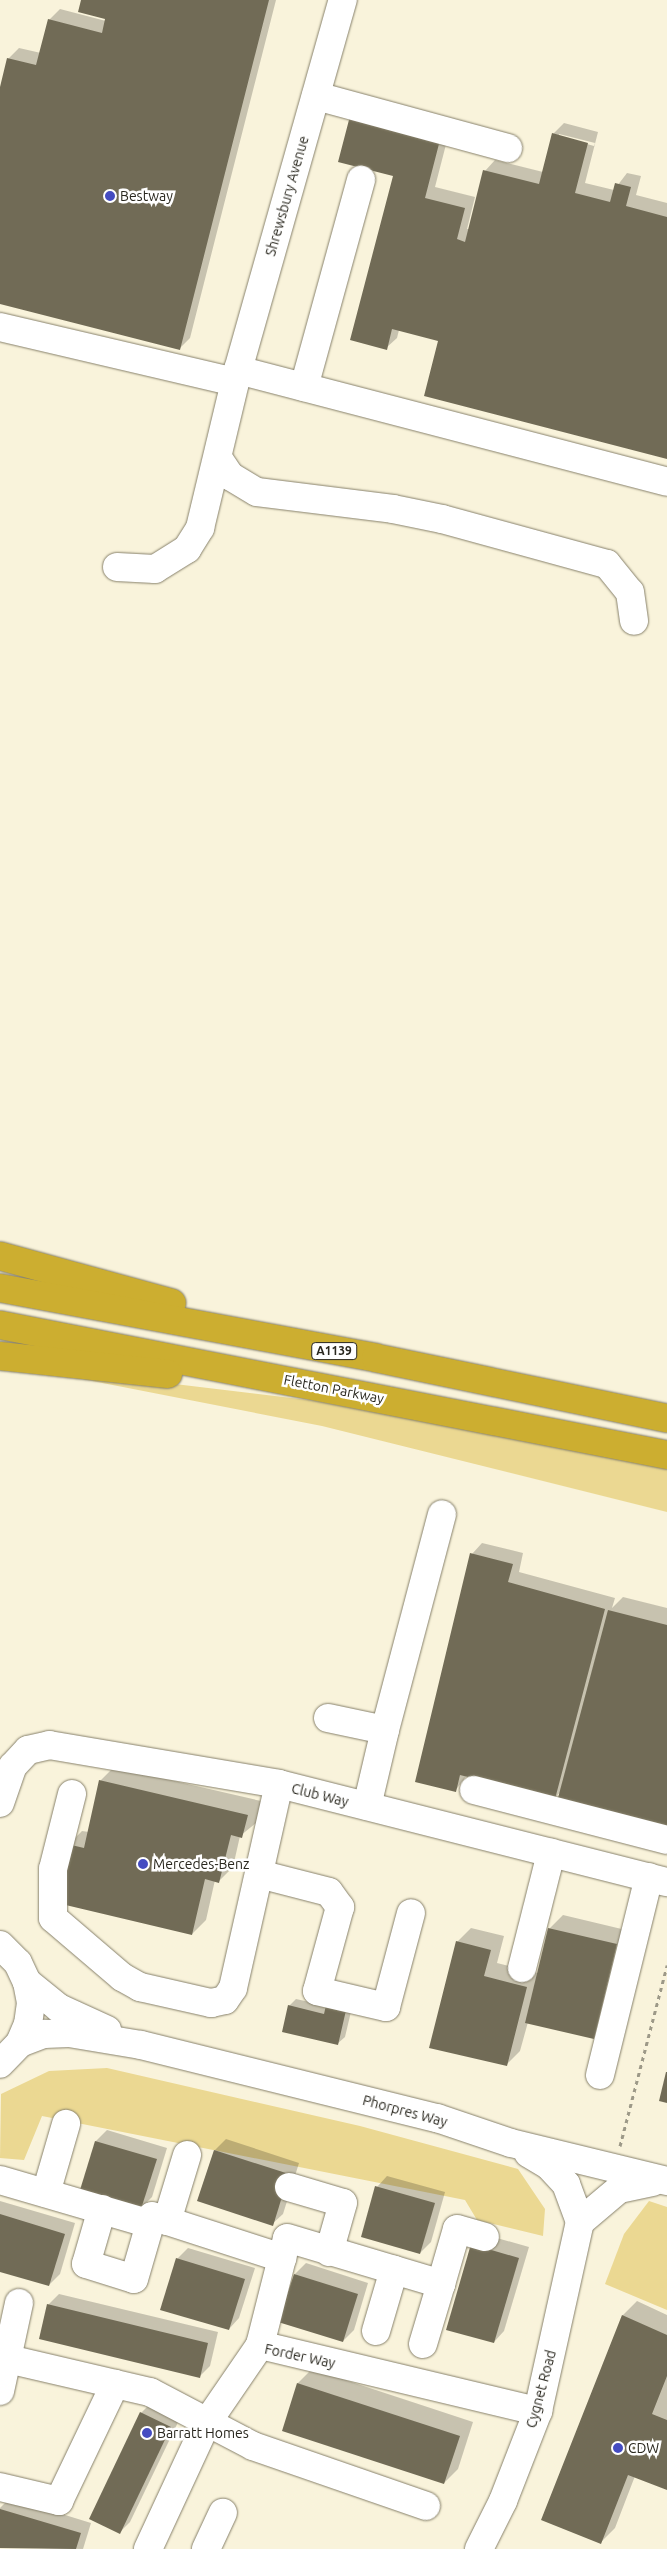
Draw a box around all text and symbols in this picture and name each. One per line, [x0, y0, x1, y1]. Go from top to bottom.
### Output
street label: Shrewsbury Avenue [262, 134, 312, 258]
place label: Bestway [120, 188, 173, 204]
marker: Bestway [104, 190, 116, 202]
road number: A1139 [310, 1342, 358, 1360]
street label: Fletton Parkway [282, 1371, 386, 1407]
street label: Club Way [290, 1780, 350, 1810]
place label: Mercedes-Benz [153, 1856, 249, 1872]
marker: Mercedes-Benz [137, 1858, 149, 1870]
street label: Phorpres Way [361, 2092, 449, 2130]
street label: Forder Way [263, 2340, 337, 2372]
street label: Cygnet Road [523, 2348, 559, 2430]
place label: Barratt Homes [157, 2425, 249, 2441]
marker: Barratt Homes [141, 2427, 153, 2439]
place label: CDW [628, 2440, 659, 2456]
marker: CDW [612, 2442, 624, 2454]

